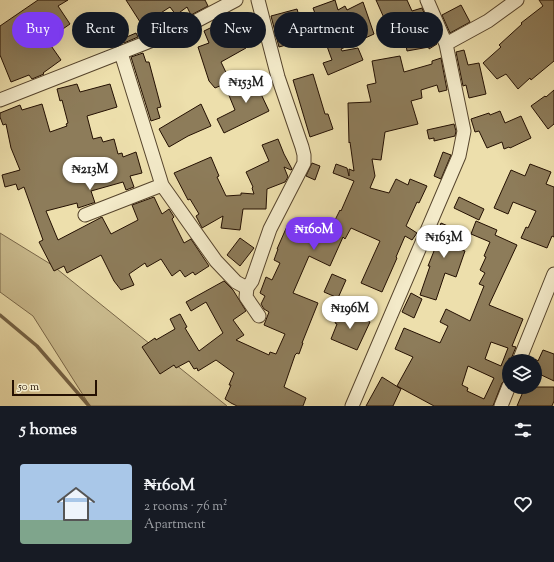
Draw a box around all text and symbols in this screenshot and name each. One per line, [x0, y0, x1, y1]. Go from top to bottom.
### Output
chip: Buy [12, 12, 64, 48]
chip: Rent [72, 12, 129, 48]
chip: Filters [137, 12, 202, 48]
chip: New [210, 12, 266, 48]
chip: Apartment [274, 12, 368, 48]
chip: House [376, 12, 443, 48]
pin: ₦153M [218, 70, 274, 104]
text: ₦153M [228, 74, 264, 92]
pin: ₦213M [62, 157, 118, 191]
text: ₦213M [71, 161, 109, 179]
pin: ₦160M [286, 217, 342, 251]
text: ₦160M [295, 221, 333, 239]
pin: ₦163M [416, 225, 472, 259]
text: ₦163M [425, 229, 463, 247]
pin: ₦196M [322, 296, 378, 330]
text: ₦196M [331, 300, 369, 318]
map controls [502, 354, 542, 394]
button: layers [502, 354, 542, 394]
scale bar [12, 378, 97, 397]
text: 50 m [18, 379, 39, 395]
text: 5 homes [20, 418, 77, 442]
icon: filters [512, 419, 534, 441]
text: ₦160M [144, 474, 195, 498]
icon: home [52, 480, 100, 528]
icon: heart [512, 493, 534, 515]
text: 2 rooms · 76 m² [144, 498, 228, 516]
text: Apartment [144, 516, 205, 534]

